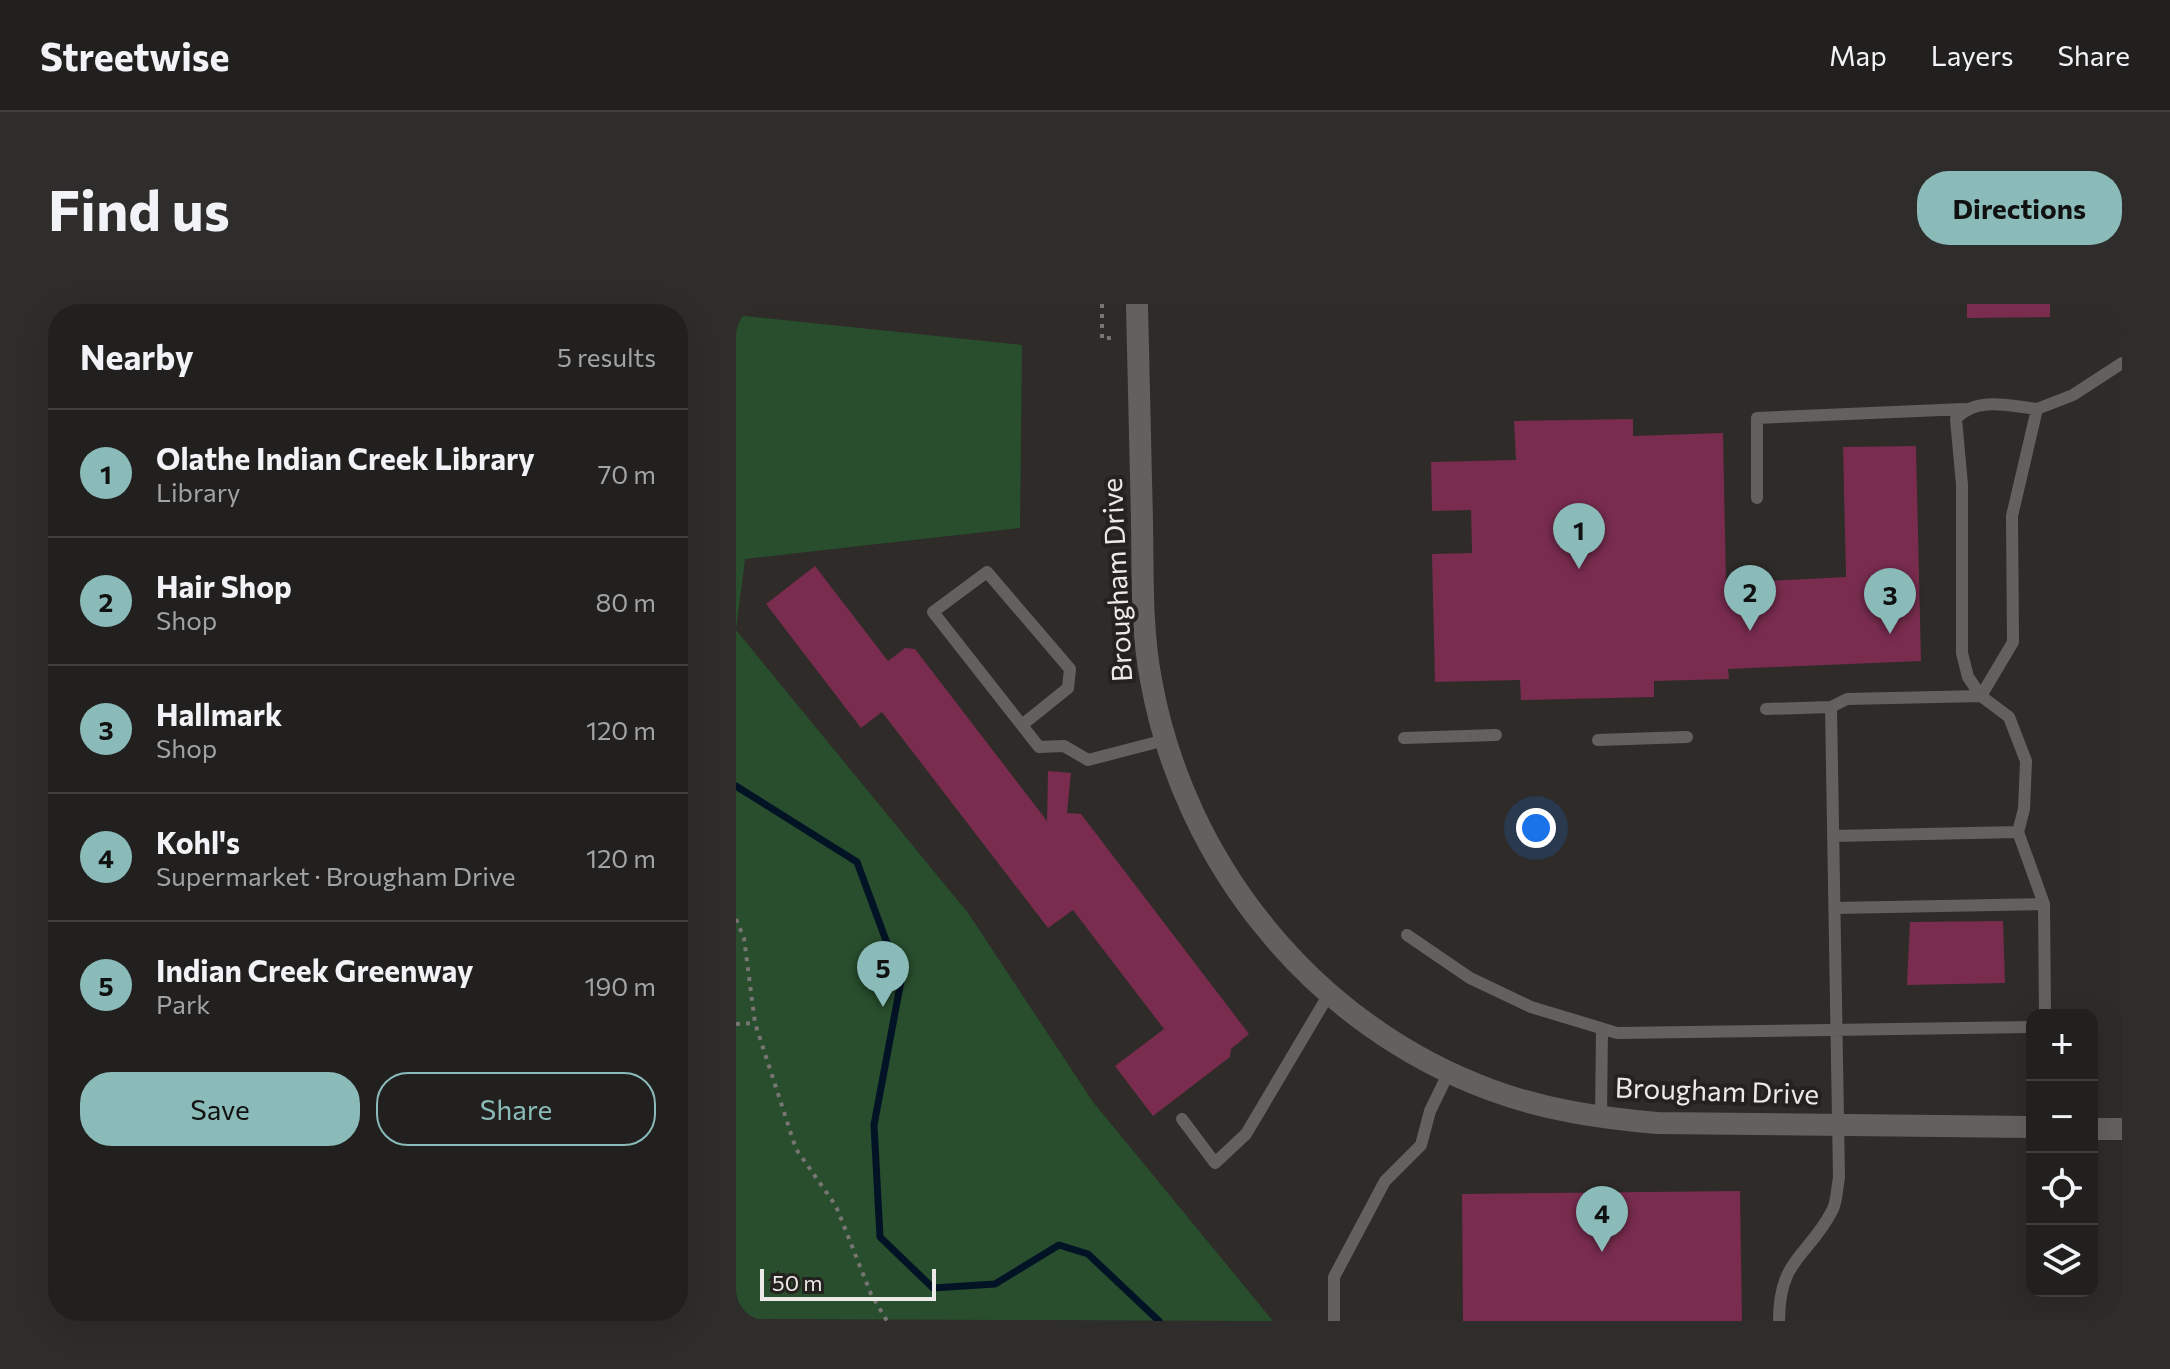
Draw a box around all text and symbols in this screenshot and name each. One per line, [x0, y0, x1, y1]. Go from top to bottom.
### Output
text: Streetwise [40, 32, 229, 79]
text: Map [1829, 38, 1887, 72]
text: Layers [1931, 38, 2013, 72]
text: Share [2057, 38, 2130, 72]
button: Directions [1917, 171, 2122, 245]
text: Find us [48, 174, 230, 243]
text: Nearby [80, 335, 194, 377]
text: 5 results [557, 341, 656, 372]
text: Olathe Indian Creek Library [156, 439, 535, 476]
text: 1 [100, 458, 112, 489]
text: 70 m [598, 458, 656, 489]
text: Library [156, 476, 241, 507]
street label: Brougham Drive [1094, 477, 1138, 683]
pin: 1 [1553, 503, 1605, 569]
pin: 2 [1724, 565, 1776, 631]
text: Hair Shop [156, 567, 292, 604]
pin: 3 [1864, 568, 1916, 634]
text: 2 [99, 586, 113, 617]
text: 80 m [596, 586, 656, 617]
text: Shop [156, 604, 217, 635]
text: Hallmark [156, 695, 282, 732]
text: 3 [98, 714, 114, 745]
text: 120 m [586, 714, 656, 745]
text: Shop [156, 732, 217, 763]
your location [1516, 808, 1556, 848]
text: Kohl's [156, 823, 240, 860]
text: 4 [98, 842, 114, 873]
text: 120 m [586, 842, 656, 873]
text: Supermarket · Brougham Drive [156, 860, 516, 891]
pin: 5 [857, 941, 909, 1007]
text: Indian Creek Greenway [156, 951, 473, 988]
text: 5 [98, 970, 114, 1001]
text: 190 m [584, 970, 656, 1001]
text: Park [156, 988, 210, 1019]
map controls [2026, 1009, 2098, 1297]
button: + [2026, 1009, 2098, 1081]
street label: Brougham Drive [1614, 1069, 1820, 1111]
button: Save [80, 1072, 360, 1146]
button: Share [376, 1072, 656, 1146]
button: − [2026, 1081, 2098, 1153]
button: locate [2026, 1153, 2098, 1225]
pin: 4 [1576, 1186, 1628, 1252]
button: layers [2026, 1225, 2098, 1297]
scale bar [760, 1265, 936, 1301]
text: 50 m [772, 1269, 822, 1296]

